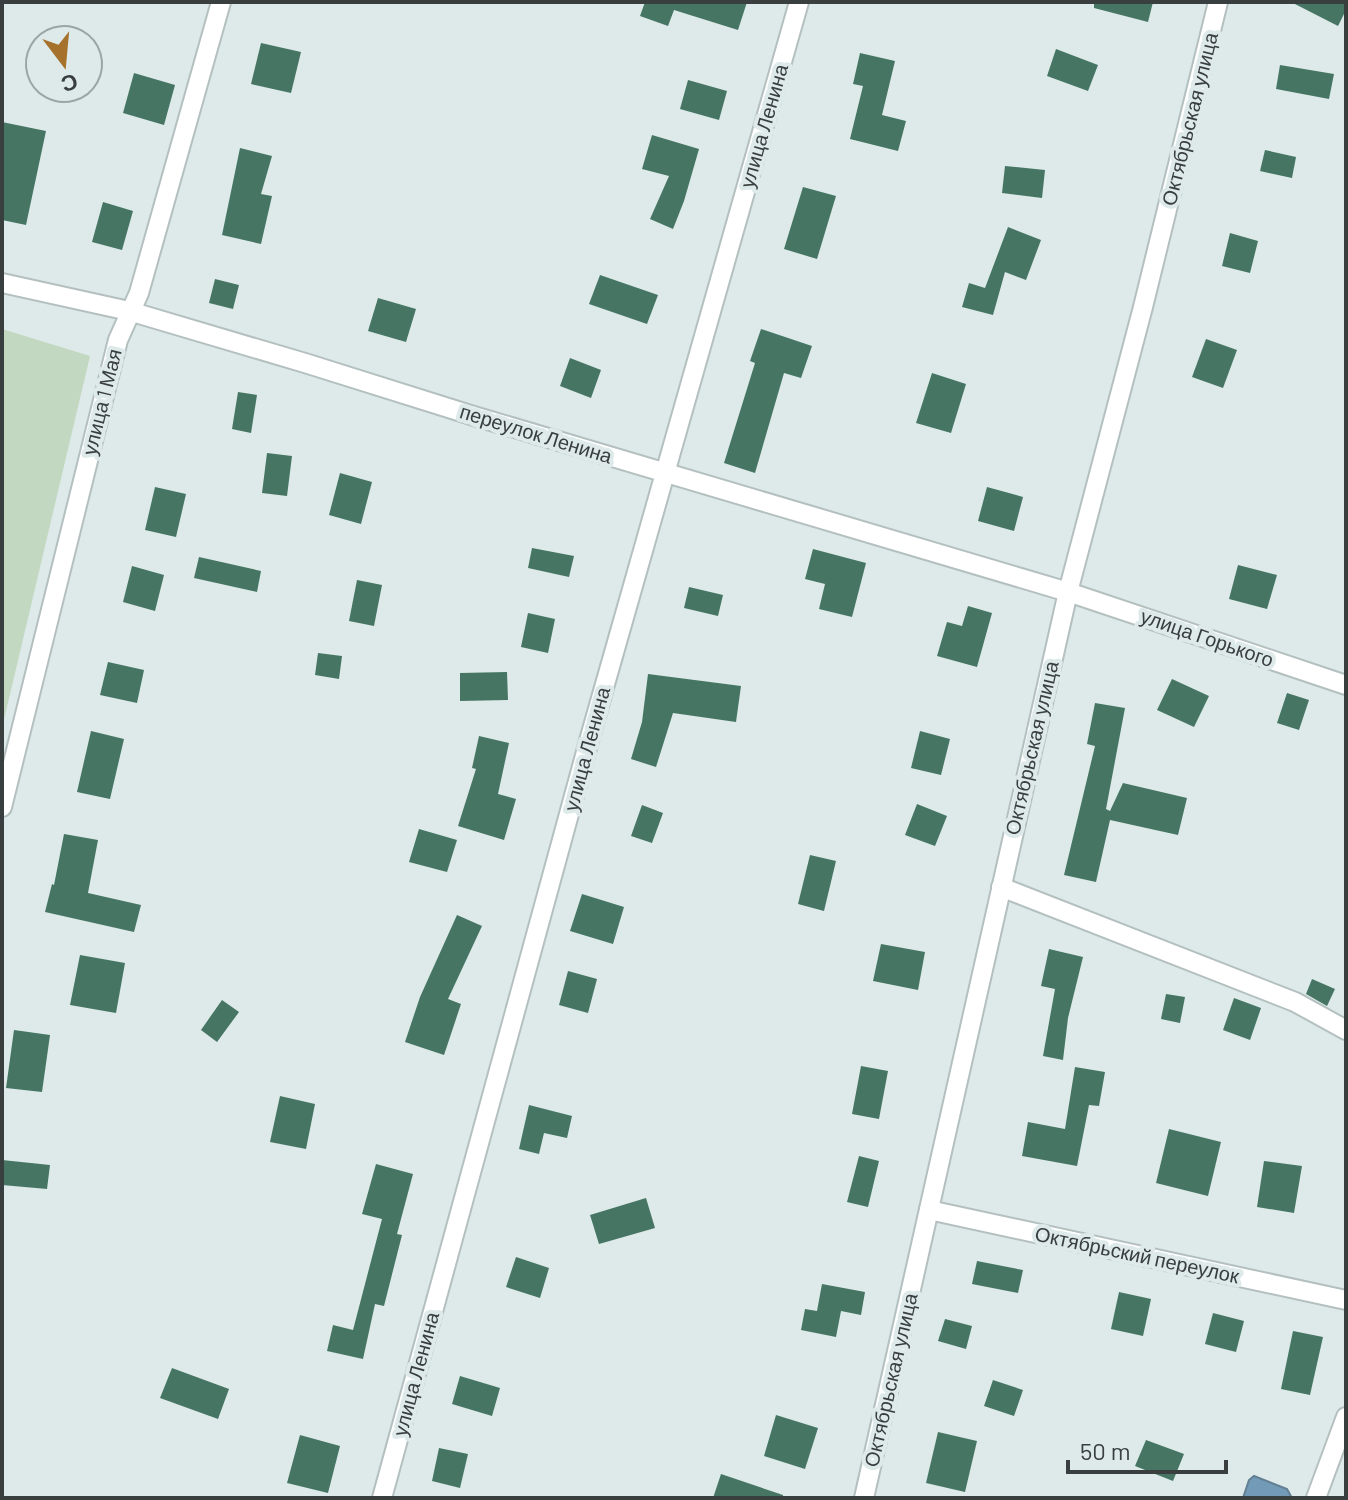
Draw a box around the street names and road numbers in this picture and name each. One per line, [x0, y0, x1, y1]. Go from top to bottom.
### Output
street label: Октябрьская улица [1156, 29, 1222, 208]
street label: улица Ленина [734, 60, 792, 190]
street label: улица 1 Мая [76, 346, 126, 457]
street label: переулок Ленина [457, 398, 616, 468]
street label: улица Горького [1138, 603, 1277, 671]
street label: Октябрьская улица [999, 658, 1063, 837]
street label: улица Ленина [558, 683, 614, 813]
street label: Октябрьский переулок [1033, 1221, 1242, 1287]
street label: Октябрьская улица [858, 1290, 922, 1469]
street label: улица Ленина [387, 1308, 443, 1438]

